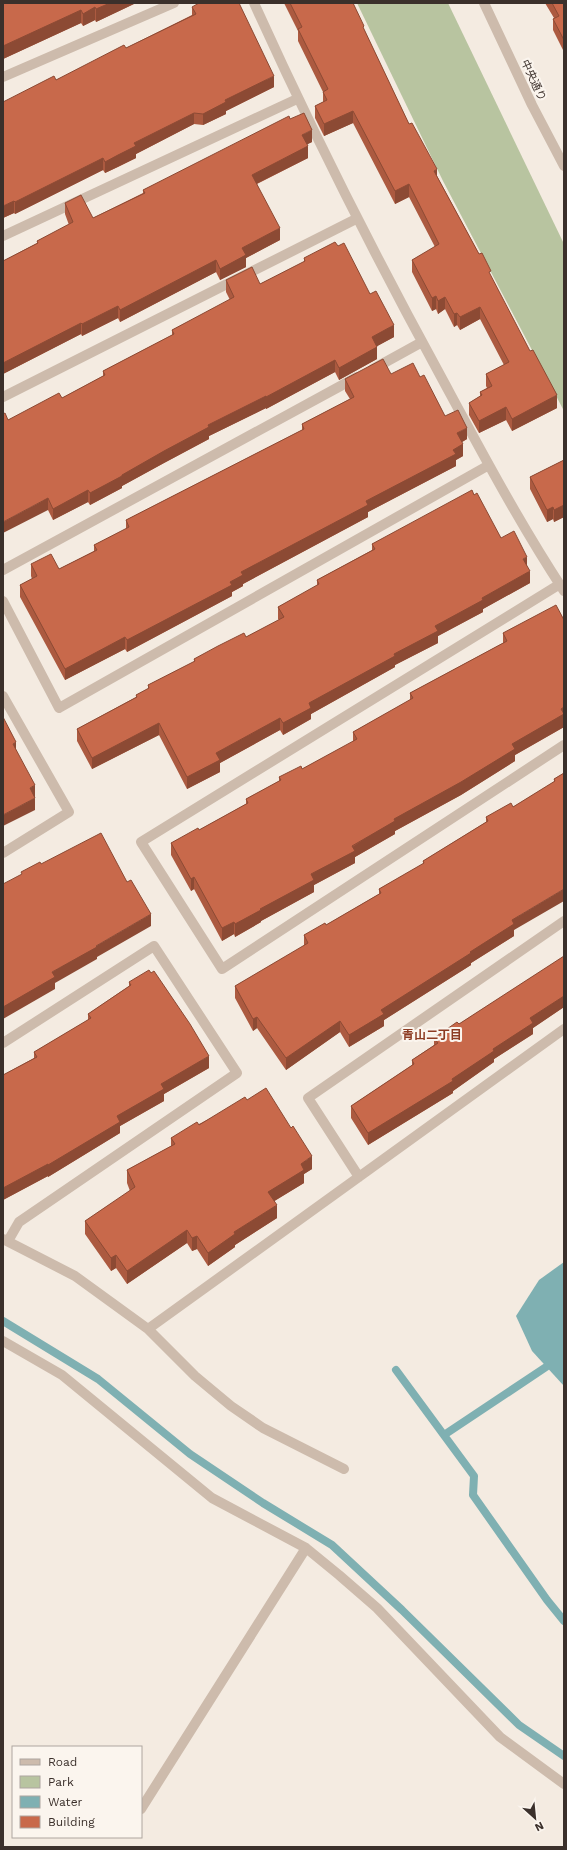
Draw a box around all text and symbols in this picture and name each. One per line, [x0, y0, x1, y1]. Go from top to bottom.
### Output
street label: 中央通り [518, 58, 549, 103]
district label: 青山二丁目 [402, 1028, 462, 1042]
legend [12, 1746, 142, 1838]
text: Road [48, 1755, 77, 1769]
text: Park [48, 1775, 74, 1789]
text: Water [48, 1795, 83, 1809]
north arrow [515, 1798, 555, 1838]
text: Building [48, 1815, 95, 1829]
text: N [533, 1819, 546, 1834]

